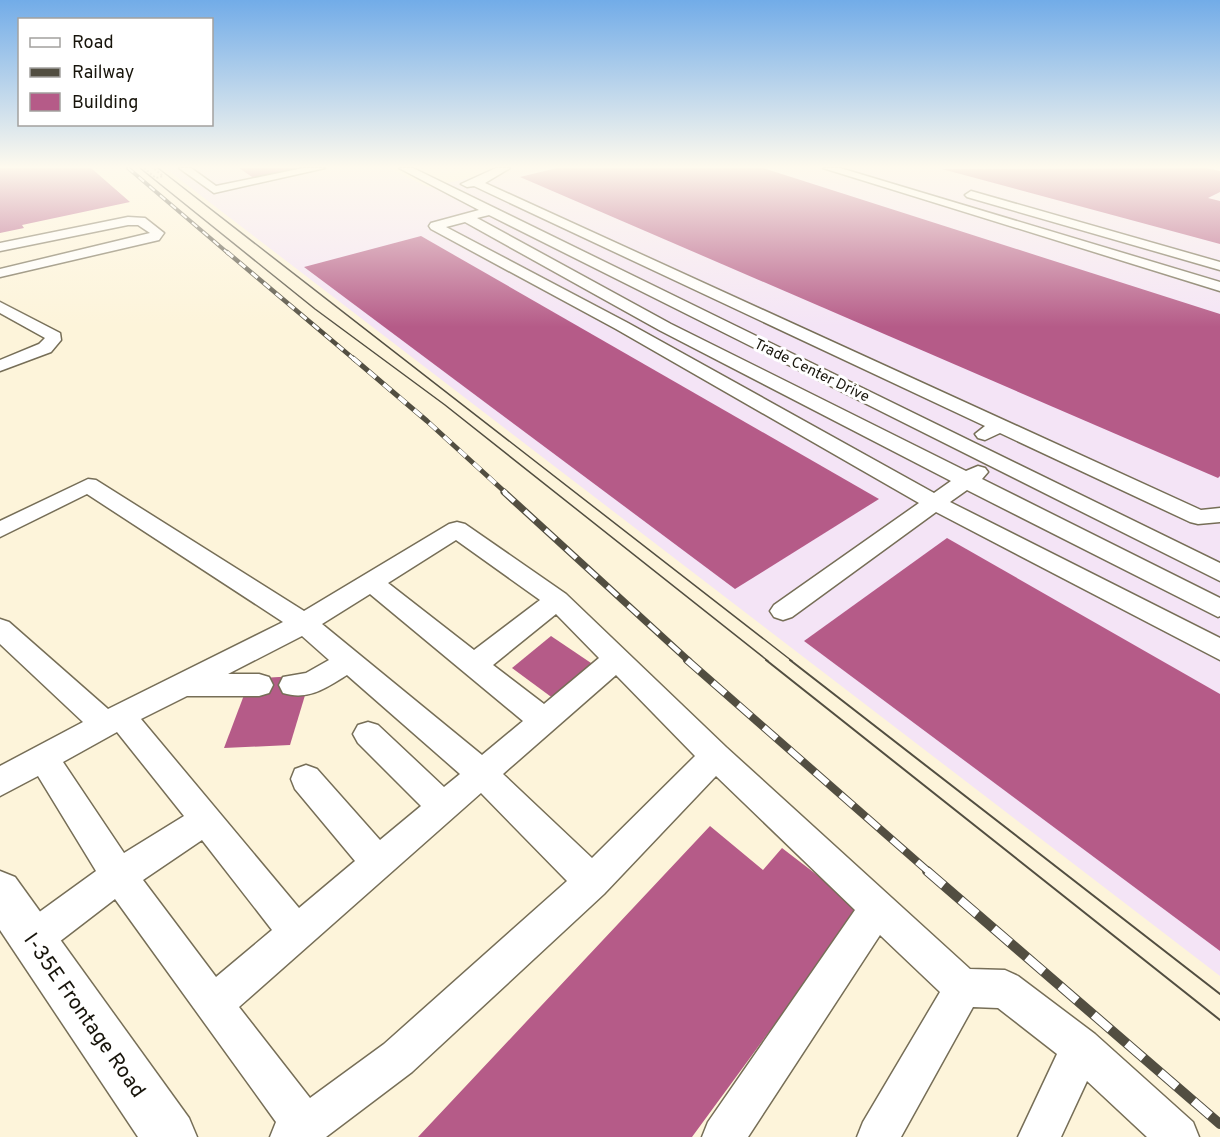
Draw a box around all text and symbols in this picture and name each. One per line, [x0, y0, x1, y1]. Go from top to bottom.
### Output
legend [18, 18, 213, 126]
text: Road [72, 32, 114, 55]
text: Railway [72, 62, 134, 85]
text: Building [72, 92, 138, 115]
street label: Trade Center Drive [751, 335, 872, 407]
street label: I-35E Frontage Road [17, 928, 151, 1104]

